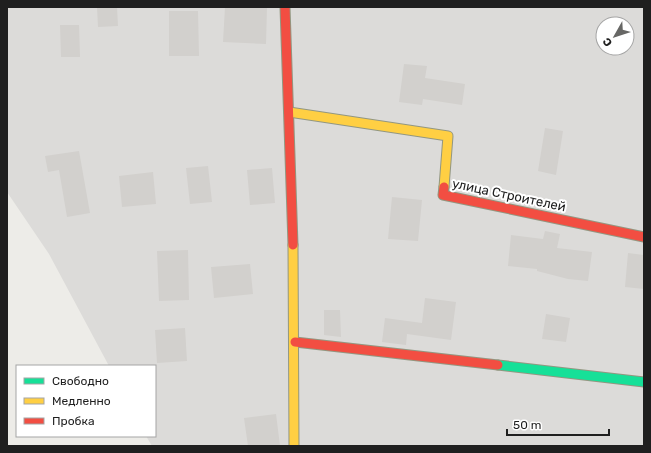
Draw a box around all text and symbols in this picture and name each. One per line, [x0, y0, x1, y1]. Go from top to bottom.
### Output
north arrow [595, 16, 635, 56]
text: С [600, 35, 615, 49]
street label: улица Строителей [451, 176, 567, 214]
legend [16, 365, 156, 437]
text: Свободно [52, 374, 109, 388]
text: Медленно [52, 394, 111, 408]
scale bar [507, 411, 609, 437]
text: Пробка [52, 414, 95, 428]
text: 50 m [513, 418, 541, 432]

